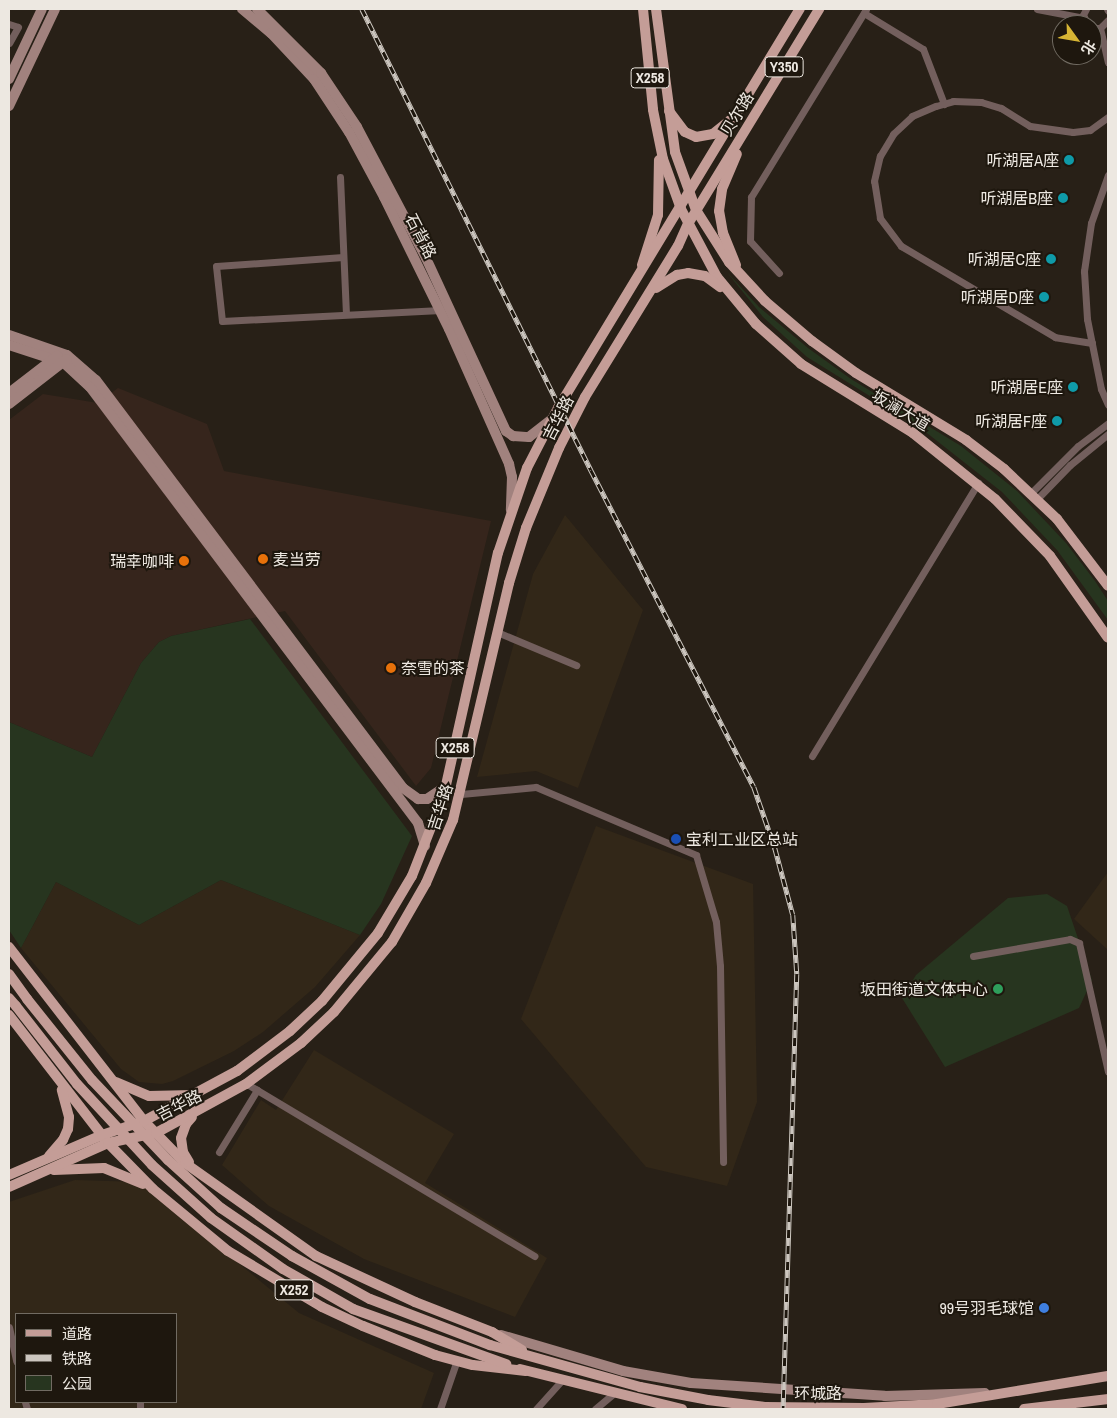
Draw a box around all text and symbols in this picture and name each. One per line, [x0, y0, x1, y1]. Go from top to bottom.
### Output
north arrow [1052, 15, 1102, 65]
text: 北 [1078, 37, 1100, 58]
road number: Y350 [764, 54, 804, 80]
road number: X258 [630, 66, 670, 90]
street label: 贝尔路 [716, 88, 758, 140]
place label: 听湖居A座 [986, 150, 1059, 170]
marker: 听湖居A座 [1063, 154, 1075, 166]
place label: 听湖居B座 [980, 188, 1053, 208]
marker: 听湖居B座 [1057, 192, 1069, 204]
street label: 石背路 [402, 210, 440, 262]
place label: 听湖居C座 [968, 249, 1041, 269]
marker: 听湖居C座 [1045, 253, 1057, 265]
place label: 听湖居D座 [961, 287, 1034, 307]
marker: 听湖居D座 [1038, 291, 1050, 303]
place label: 听湖居E座 [990, 377, 1063, 397]
marker: 听湖居E座 [1067, 381, 1079, 393]
street label: 坂澜大道 [869, 385, 933, 435]
street label: 吉华路 [539, 392, 577, 444]
place label: 听湖居F座 [975, 411, 1047, 431]
marker: 听湖居F座 [1051, 415, 1063, 427]
place label: 麦当劳 [273, 549, 321, 569]
place label: 瑞幸咖啡 [110, 551, 174, 571]
marker: 麦当劳 [257, 553, 269, 565]
marker: 瑞幸咖啡 [178, 555, 190, 567]
place label: 奈雪的茶 [401, 658, 465, 678]
marker: 奈雪的茶 [385, 662, 397, 674]
road number: X258 [435, 736, 475, 760]
street label: 吉华路 [423, 781, 457, 833]
place label: 宝利工业区总站 [686, 829, 798, 849]
marker: 宝利工业区总站 [670, 833, 682, 845]
place label: 坂田街道文体中心 [860, 979, 988, 999]
marker: 坂田街道文体中心 [992, 983, 1004, 995]
street label: 吉华路 [153, 1086, 205, 1124]
road number: X252 [274, 1278, 314, 1302]
place label: 99号羽毛球馆 [939, 1298, 1034, 1318]
marker: 99号羽毛球馆 [1038, 1302, 1050, 1314]
legend [15, 1313, 178, 1403]
text: 道路 [62, 1323, 92, 1344]
text: 铁路 [62, 1348, 92, 1369]
text: 公园 [62, 1373, 92, 1394]
street label: 环城路 [794, 1383, 842, 1403]

